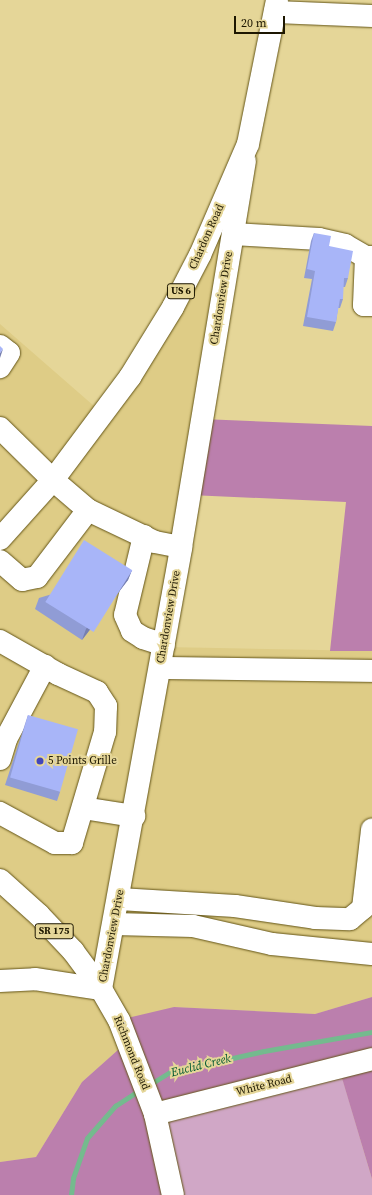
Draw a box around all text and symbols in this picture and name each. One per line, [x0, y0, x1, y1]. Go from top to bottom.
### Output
scale bar [236, 8, 287, 34]
text: 20 m [241, 15, 267, 31]
street label: Chardon Road [187, 202, 227, 272]
street label: Chardonview Drive [208, 251, 236, 345]
road number: US 6 [166, 283, 196, 299]
street label: Chardonview Drive [154, 570, 184, 664]
place label: 5 Points Grille [48, 754, 117, 768]
marker: 5 Points Grille [35, 756, 45, 766]
street label: Chardonview Drive [97, 889, 127, 983]
road number: SR 175 [34, 923, 74, 939]
street label: Richmond Road [110, 1014, 152, 1092]
water label: Euclid Creek [169, 1052, 233, 1080]
street label: White Road [235, 1073, 293, 1099]

